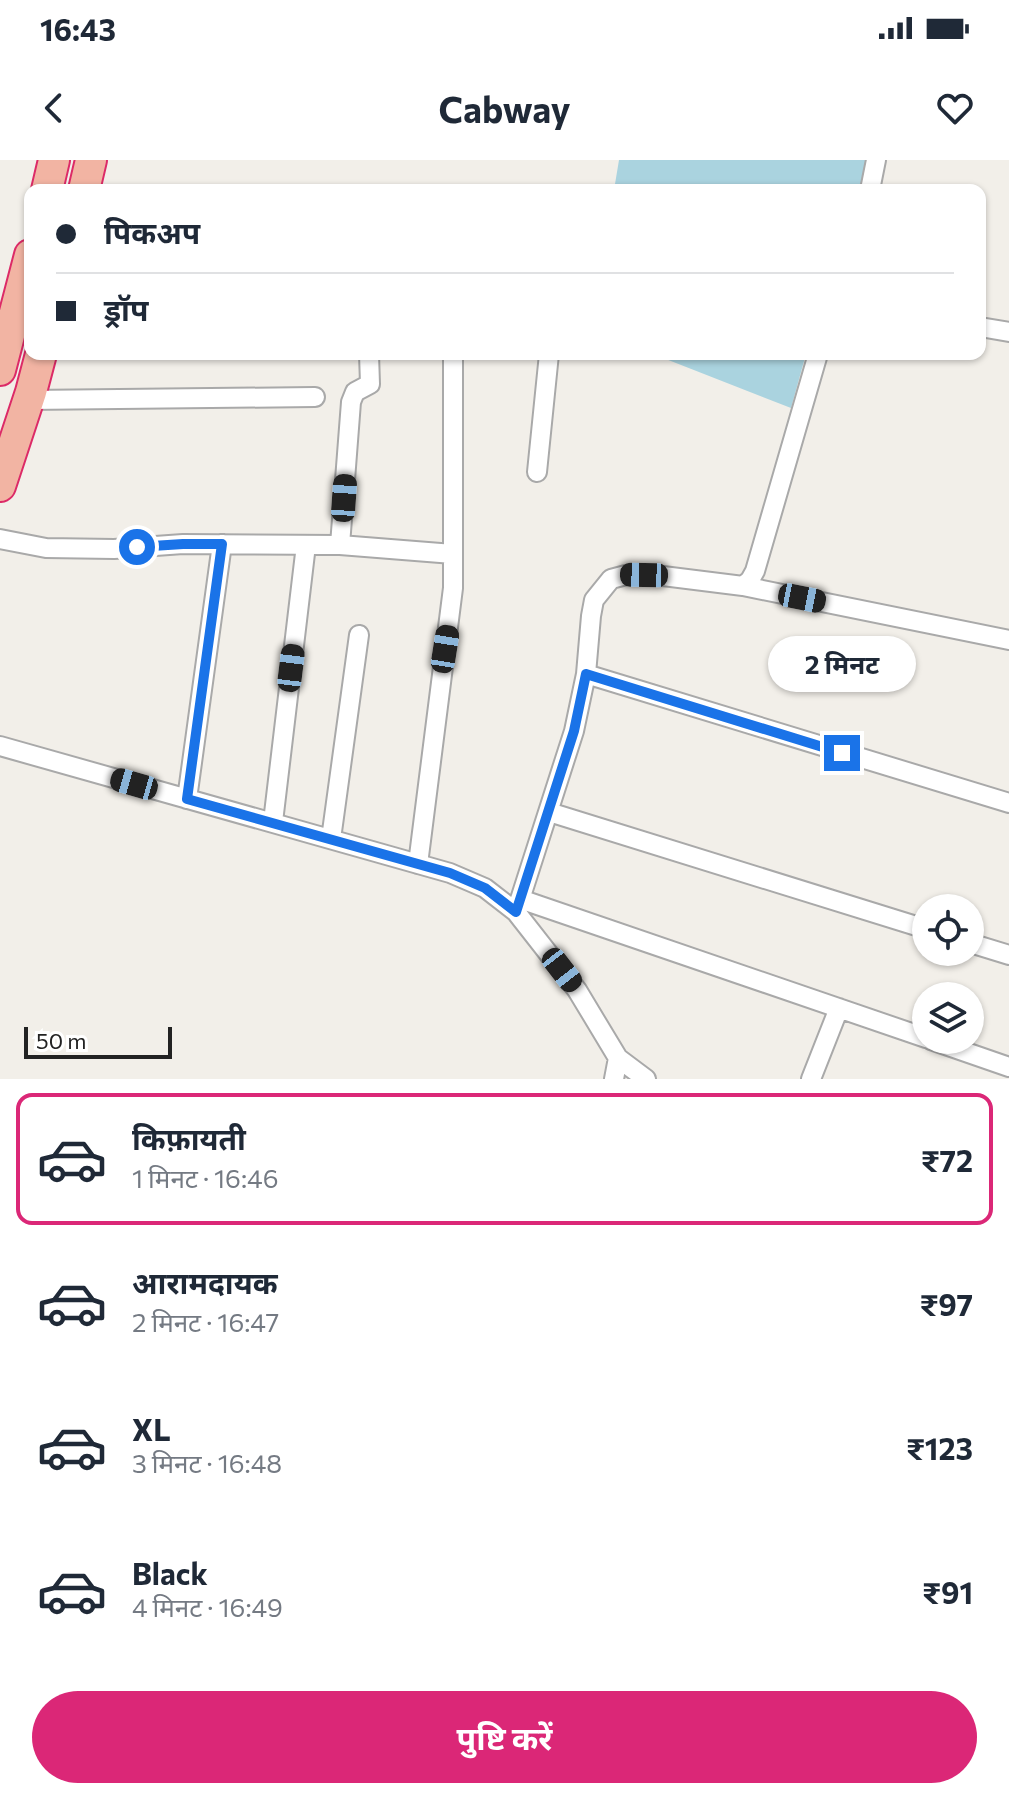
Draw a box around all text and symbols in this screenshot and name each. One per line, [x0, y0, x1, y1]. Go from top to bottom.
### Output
text: 16:43 [40, 10, 116, 47]
icon: back [32, 86, 76, 130]
text: Cabway [438, 86, 571, 130]
icon: heart [933, 86, 977, 130]
text: पिकअप [104, 213, 200, 250]
text: ड्रॉप [104, 290, 148, 327]
car [330, 473, 358, 523]
route start [119, 529, 155, 565]
car [620, 563, 668, 587]
car [776, 582, 828, 614]
car [429, 623, 461, 675]
callout: 2 मिनट [768, 637, 916, 693]
car [276, 643, 306, 693]
text: 2 मिनट [805, 648, 879, 679]
route end [824, 735, 860, 771]
car [108, 766, 160, 802]
map controls [912, 894, 984, 1054]
button: locate [912, 894, 984, 966]
car [538, 944, 586, 996]
button: layers [912, 982, 984, 1054]
scale bar [24, 1023, 172, 1059]
text: 50 m [36, 1027, 86, 1054]
text: किफ़ायती [132, 1119, 246, 1156]
icon: car [36, 1123, 108, 1195]
text: ₹72 [921, 1141, 973, 1178]
text: 1 मिनट · 16:46 [132, 1162, 278, 1193]
text: आरामदायक [132, 1263, 278, 1300]
icon: car [36, 1267, 108, 1339]
text: ₹97 [920, 1285, 973, 1322]
text: 2 मिनट · 16:47 [132, 1306, 279, 1337]
text: XL [132, 1410, 171, 1447]
icon: car [36, 1411, 108, 1483]
text: ₹123 [906, 1429, 973, 1466]
text: 3 मिनट · 16:48 [132, 1447, 282, 1478]
text: Black [132, 1554, 208, 1591]
icon: car [36, 1555, 108, 1627]
text: ₹91 [922, 1573, 973, 1610]
text: 4 मिनट · 16:49 [132, 1591, 283, 1622]
button: पुष्टि करें [32, 1691, 977, 1783]

